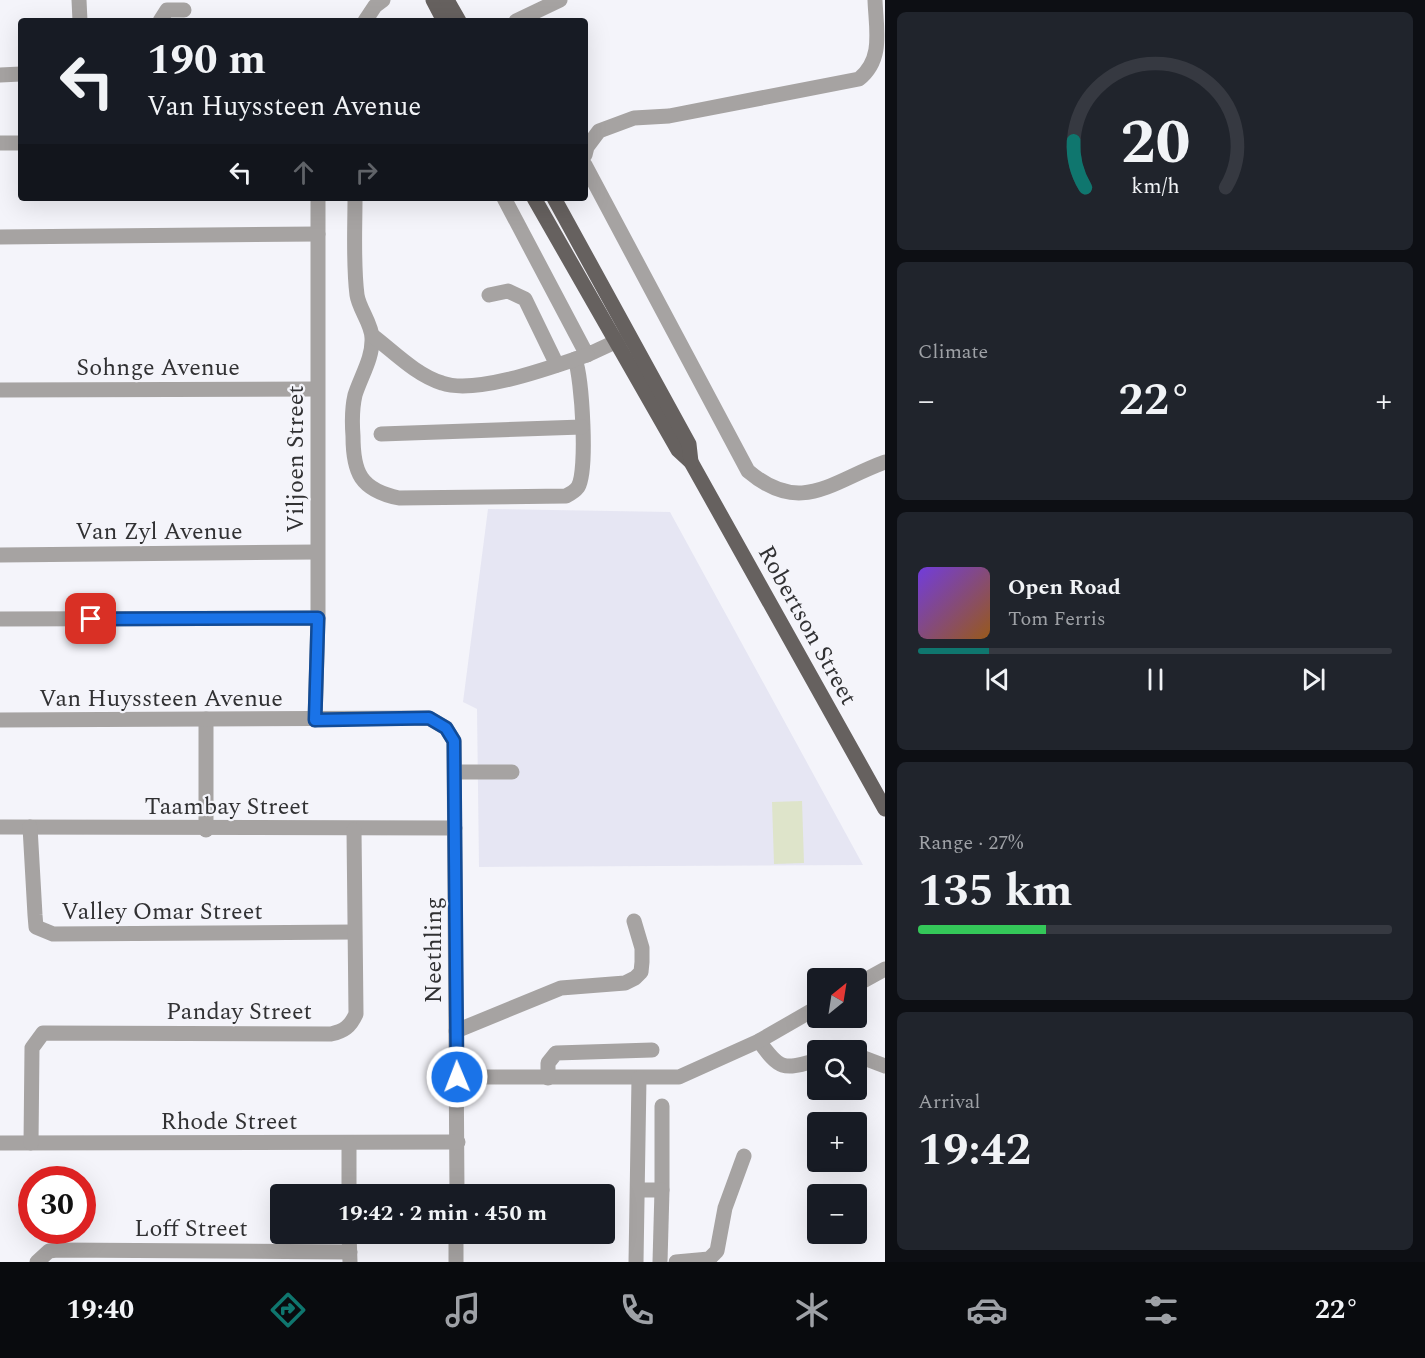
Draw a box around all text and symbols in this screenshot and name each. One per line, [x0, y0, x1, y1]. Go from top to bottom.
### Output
text: 190 m [147, 29, 266, 92]
icon: left [48, 42, 126, 120]
text: Van Huyssteen Avenue [147, 86, 421, 128]
text: 20 [1120, 96, 1190, 191]
icon: left [224, 156, 257, 189]
icon: ahead [287, 156, 320, 189]
icon: right [350, 156, 383, 189]
text: km/h [1131, 170, 1179, 203]
text: Climate [918, 337, 988, 367]
street label: Sohnge Avenue [76, 350, 240, 386]
text: 22° [1119, 366, 1192, 435]
text: − [918, 376, 935, 426]
text: + [1376, 376, 1392, 426]
street label: Viljoen Street [278, 385, 314, 533]
street label: Van Zyl Avenue [75, 514, 243, 550]
street label: Robertson Street [748, 539, 866, 712]
text: Open Road [1008, 571, 1121, 604]
pin [65, 593, 116, 644]
icon: arrive [74, 602, 107, 635]
text: Tom Ferris [1008, 604, 1106, 634]
icon: previous [981, 663, 1014, 696]
icon: pause [1139, 663, 1172, 696]
icon: next [1297, 663, 1330, 696]
street label: Van Huyssteen Avenue [39, 681, 283, 717]
street label: Taambay Street [145, 789, 309, 825]
text: Range · 27% [918, 828, 1023, 858]
text: 135 km [918, 857, 1073, 926]
street label: Valley Omar Street [61, 894, 263, 930]
street label: Neethling [416, 897, 452, 1003]
north arrow [807, 968, 867, 1028]
map controls [807, 968, 867, 1244]
street label: Panday Street [166, 994, 312, 1030]
button: search [807, 1040, 867, 1100]
position arrow [425, 1045, 489, 1109]
text: Arrival [918, 1087, 980, 1117]
street label: Rhode Street [161, 1104, 297, 1140]
button: + [807, 1112, 867, 1172]
text: 19:42 [918, 1116, 1031, 1185]
speed limit sign: 30 [18, 1166, 96, 1244]
button: − [807, 1184, 867, 1244]
text: 19:42 · 2 min · 450 m [338, 1197, 547, 1230]
street label: Loff Street [134, 1211, 248, 1247]
text: 19:40 [66, 1289, 134, 1331]
icon: directions [267, 1289, 309, 1331]
icon: music [442, 1289, 484, 1331]
icon: phone [616, 1289, 658, 1331]
icon: climate [791, 1289, 833, 1331]
icon: car [966, 1289, 1008, 1331]
icon: filters [1140, 1289, 1182, 1331]
text: 22° [1315, 1289, 1359, 1331]

